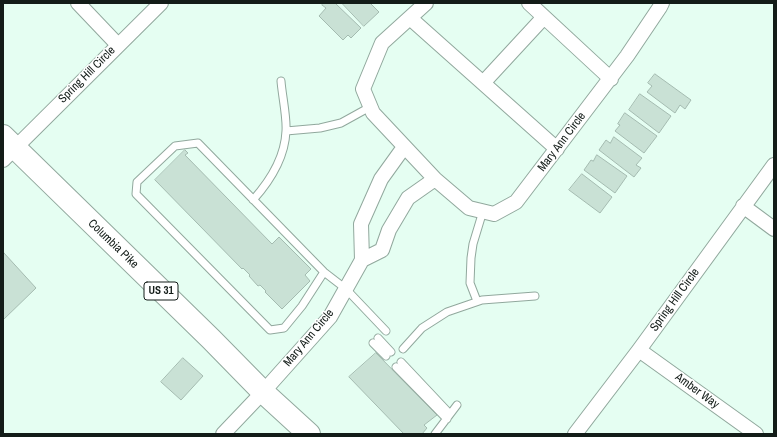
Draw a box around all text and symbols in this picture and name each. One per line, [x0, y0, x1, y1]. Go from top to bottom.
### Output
street label: Spring Hill Circle [56, 44, 118, 106]
street label: Mary Ann Circle [535, 110, 589, 174]
street label: Columbia Pike [85, 216, 141, 272]
street label: Spring Hill Circle [647, 266, 703, 334]
road number: US 31 [144, 282, 178, 300]
street label: Mary Ann Circle [281, 306, 337, 370]
street label: Amber Way [672, 370, 722, 412]

